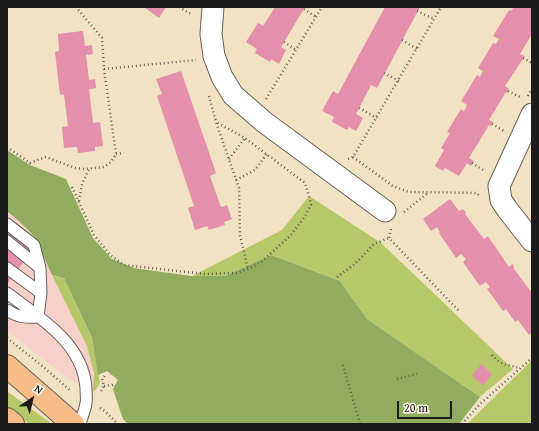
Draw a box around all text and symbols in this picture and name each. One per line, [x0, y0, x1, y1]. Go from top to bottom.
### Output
north arrow [12, 379, 52, 419]
text: N [31, 381, 46, 398]
scale bar [399, 393, 454, 419]
text: 20 m [404, 399, 428, 416]

